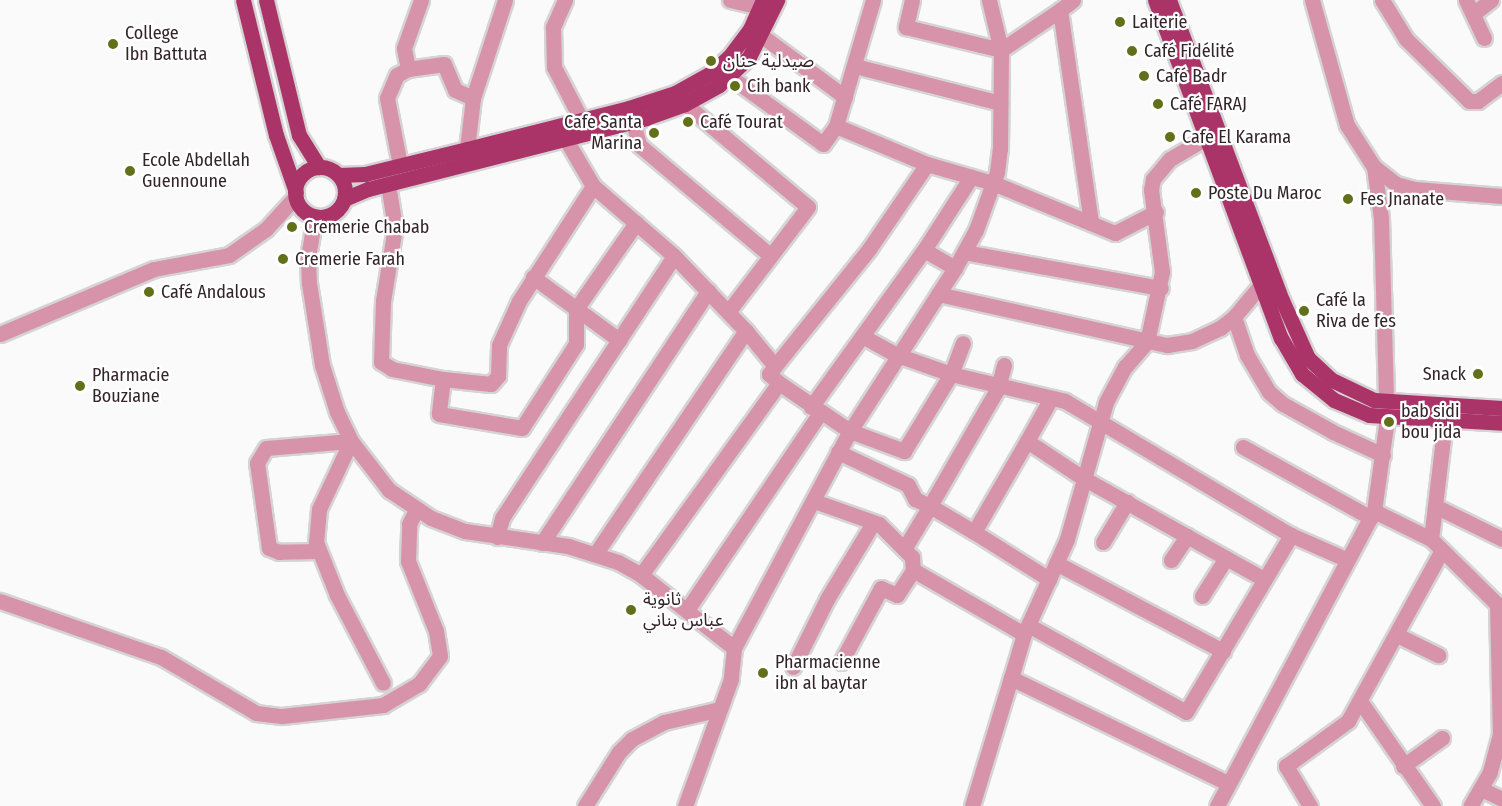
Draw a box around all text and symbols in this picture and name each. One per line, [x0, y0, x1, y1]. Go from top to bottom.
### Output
place label: Laiterie [1132, 11, 1187, 33]
marker: Laiterie [1113, 15, 1127, 29]
place label: College Ibn Battuta [125, 23, 207, 66]
marker: College Ibn Battuta [106, 37, 120, 51]
place label: Café Fidélité [1144, 40, 1234, 62]
marker: Café Fidélité [1125, 44, 1139, 58]
place label: صيدلية حنان [723, 50, 814, 72]
marker: صيدلية حنان [704, 54, 718, 68]
place label: Café Badr [1156, 65, 1227, 87]
marker: Café Badr [1137, 69, 1151, 83]
place label: Cih bank [747, 75, 811, 97]
marker: Cih bank [728, 79, 742, 93]
place label: Café FARAJ [1170, 93, 1247, 115]
marker: Café FARAJ [1151, 97, 1165, 111]
place label: Café Tourat [700, 111, 783, 133]
place label: Cafe Santa Marina [564, 112, 642, 154]
marker: Café Tourat [681, 115, 695, 129]
marker: Cafe Santa Marina [647, 126, 661, 140]
place label: Cafe El Karama [1182, 126, 1291, 148]
marker: Cafe El Karama [1163, 130, 1177, 144]
place label: Ecole Abdellah Guennoune [142, 150, 250, 192]
marker: Ecole Abdellah Guennoune [123, 164, 137, 178]
place label: Poste Du Maroc [1208, 182, 1321, 204]
marker: Poste Du Maroc [1189, 186, 1203, 200]
place label: Fes Jnanate [1360, 188, 1444, 210]
marker: Fes Jnanate [1341, 192, 1355, 206]
place label: Cremerie Chabab [304, 216, 429, 238]
marker: Cremerie Chabab [285, 220, 299, 234]
place label: Cremerie Farah [295, 248, 405, 270]
marker: Cremerie Farah [276, 252, 290, 266]
place label: Café Andalous [161, 281, 266, 303]
marker: Café Andalous [142, 285, 156, 299]
place label: Café la Riva de fes [1316, 290, 1396, 332]
marker: Café la Riva de fes [1297, 304, 1311, 318]
place label: Snack [1423, 363, 1466, 385]
place label: Pharmacie Bouziane [92, 365, 169, 407]
marker: Snack [1471, 367, 1485, 381]
marker: Pharmacie Bouziane [73, 379, 87, 393]
place label: bab sidi bou jida [1401, 401, 1461, 444]
marker: bab sidi bou jida [1382, 415, 1396, 429]
place label: ثانوية عباس بناني [643, 589, 724, 632]
marker: ثانوية عباس بناني [624, 603, 638, 617]
place label: Pharmacienne ibn al baytar [775, 652, 880, 694]
marker: Pharmacienne ibn al baytar [756, 666, 770, 680]

